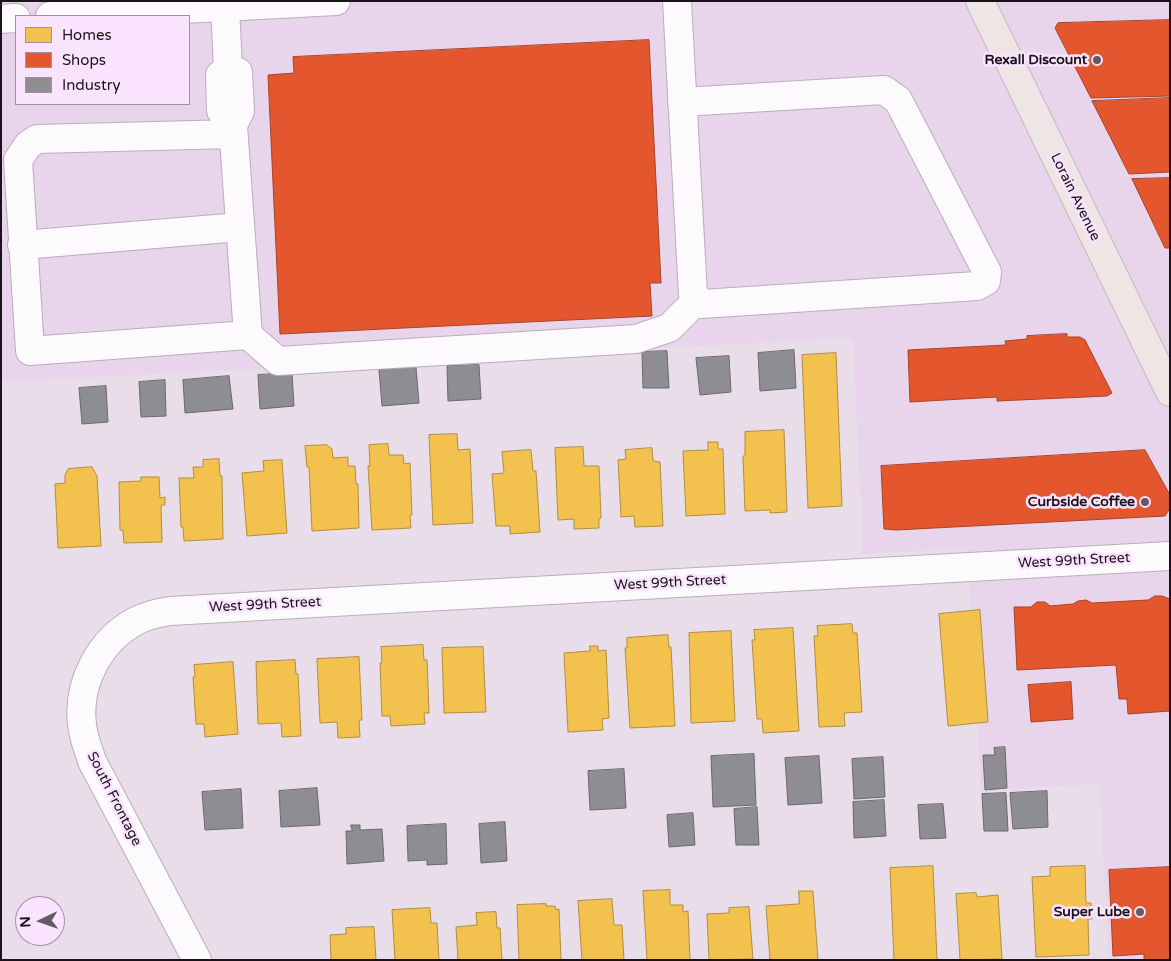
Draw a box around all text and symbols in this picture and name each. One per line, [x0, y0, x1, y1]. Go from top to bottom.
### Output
legend [15, 15, 190, 105]
text: Homes [62, 26, 112, 44]
text: Shops [62, 51, 106, 69]
place label: Rexall Discount [984, 52, 1087, 68]
marker: Rexall Discount [1091, 54, 1103, 66]
text: Industry [62, 76, 121, 94]
street label: Lorain Avenue [1047, 150, 1103, 244]
place label: Curbside Coffee [1028, 494, 1135, 510]
marker: Curbside Coffee [1139, 496, 1151, 508]
street label: West 99th Street [1018, 550, 1130, 572]
street label: West 99th Street [614, 572, 726, 594]
street label: West 99th Street [209, 594, 321, 616]
street label: South Frontage [83, 749, 145, 849]
north arrow [15, 896, 65, 946]
place label: Super Lube [1054, 904, 1130, 920]
marker: Super Lube [1134, 906, 1146, 918]
text: N [17, 916, 34, 928]

